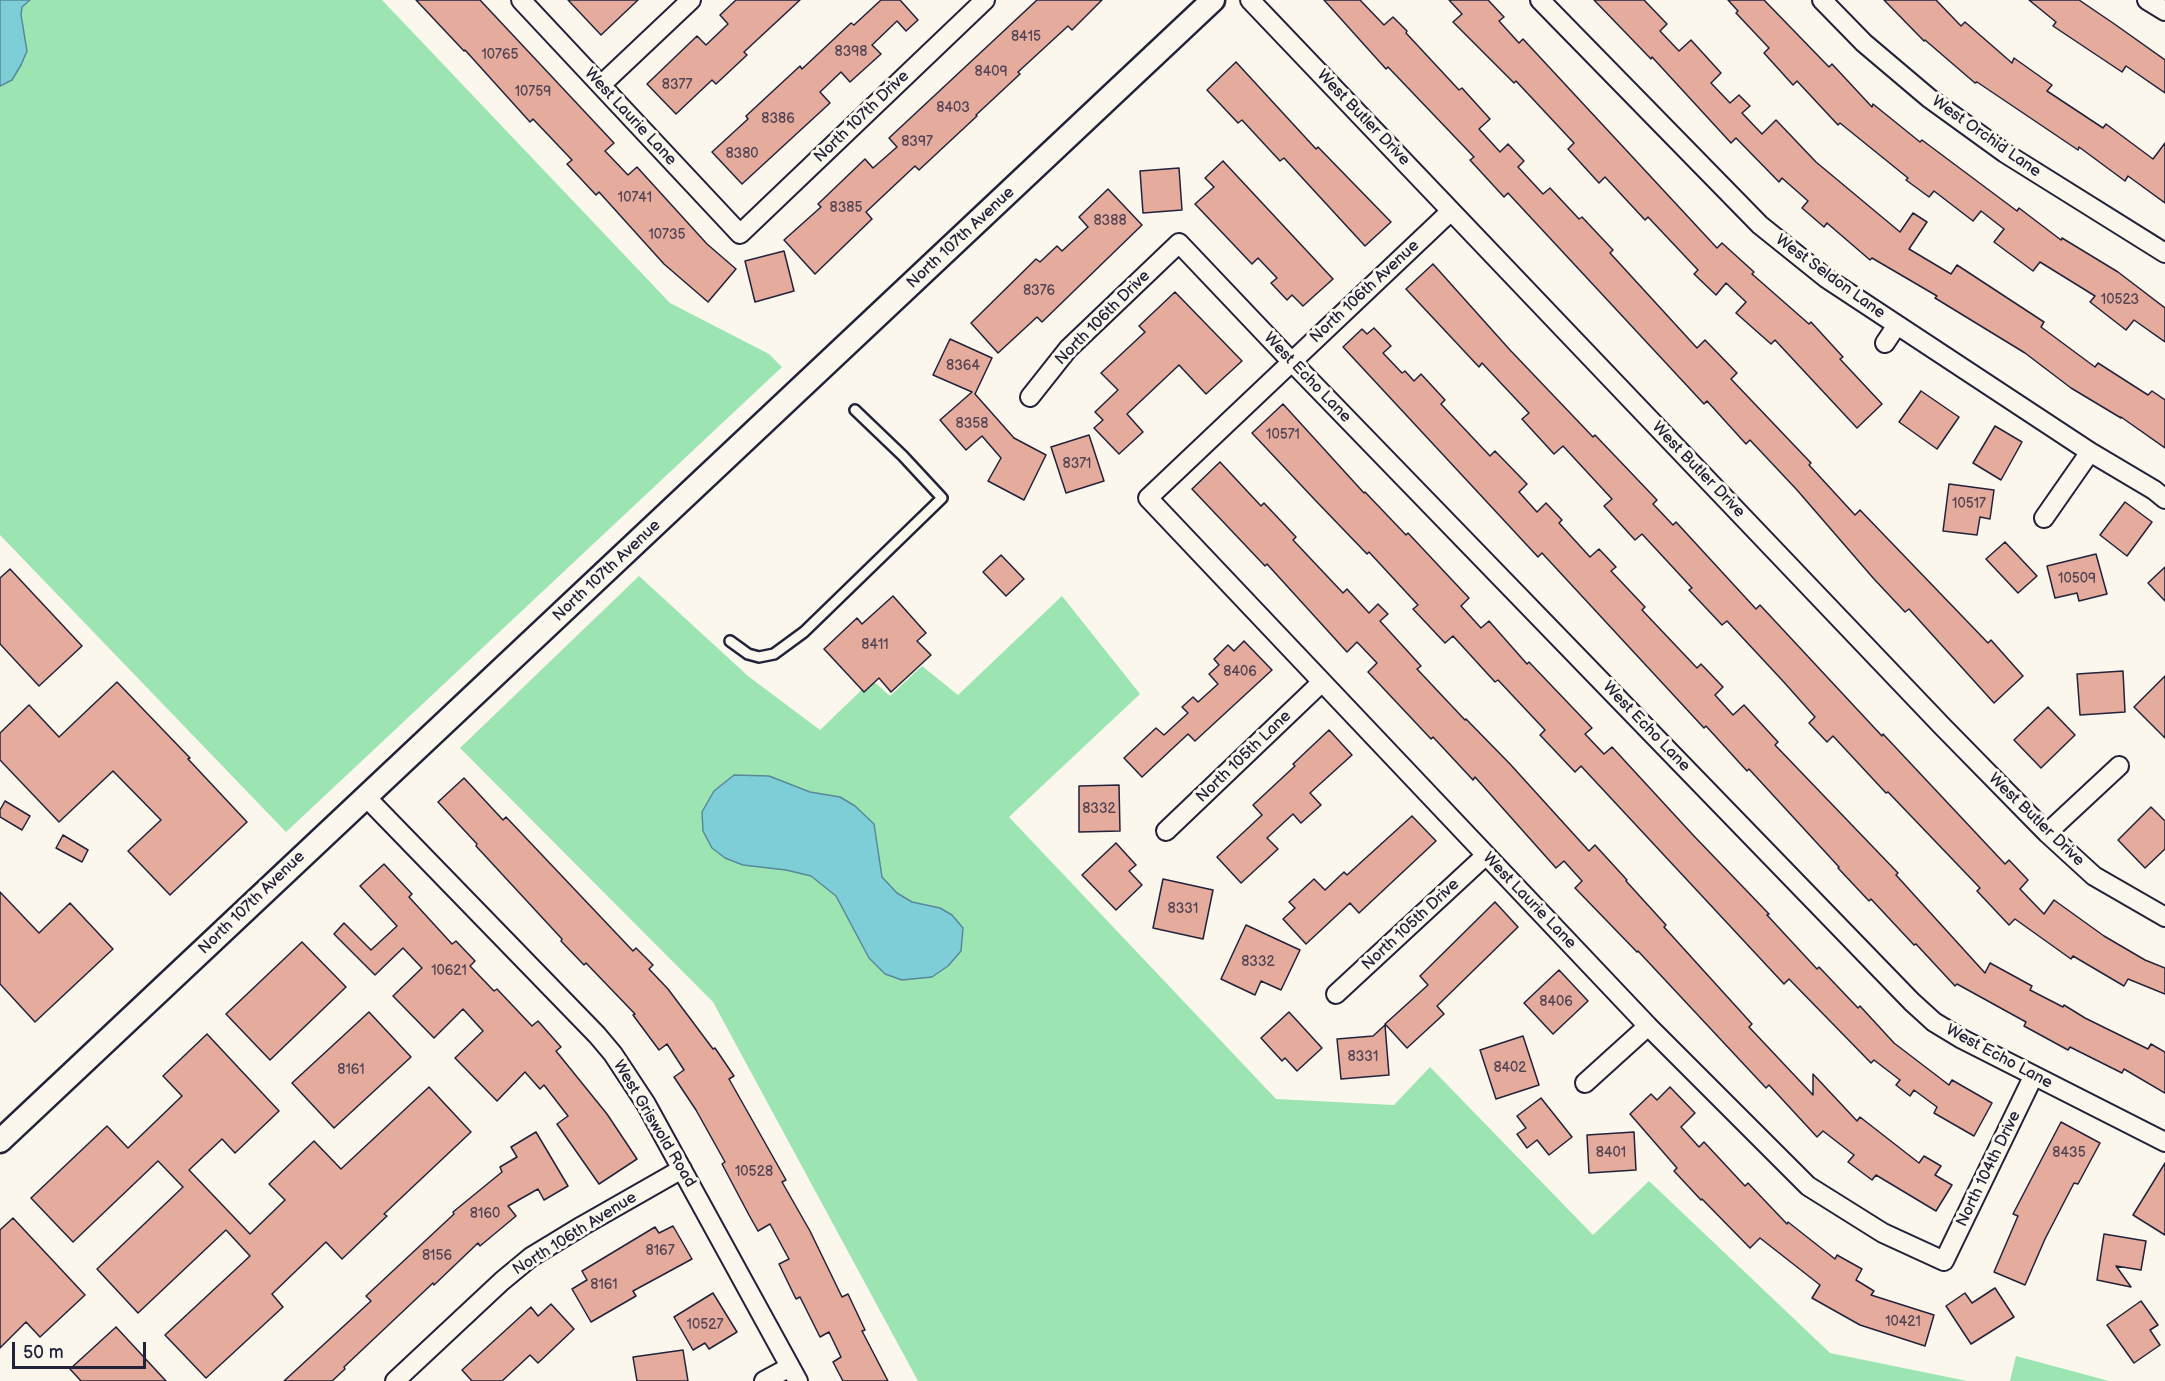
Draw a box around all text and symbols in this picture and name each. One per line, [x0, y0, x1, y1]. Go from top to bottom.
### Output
house number: 8415 [1011, 29, 1041, 45]
house number: 8398 [834, 44, 868, 60]
house number: 10765 [481, 47, 519, 63]
street label: West Laurie Lane [580, 64, 680, 170]
house number: 8409 [974, 64, 1008, 80]
street label: West Butler Drive [1312, 66, 1414, 170]
street label: North 107th Drive [811, 67, 913, 167]
house number: 8377 [662, 77, 692, 93]
house number: 10759 [515, 84, 551, 100]
street label: West Orchid Lane [1928, 92, 2044, 182]
house number: 8403 [936, 100, 970, 116]
house number: 8386 [761, 111, 795, 127]
house number: 8397 [901, 134, 933, 150]
house number: 8380 [725, 146, 759, 162]
street label: North 107th Avenue [903, 183, 1019, 293]
house number: 10741 [618, 190, 652, 206]
house number: 8385 [830, 200, 862, 216]
house number: 8388 [1093, 213, 1127, 229]
house number: 10735 [648, 227, 686, 243]
street label: West Seldon Lane [1771, 231, 1889, 323]
street label: North 106th Avenue [1306, 236, 1424, 348]
street label: North 106th Drive [1052, 267, 1154, 369]
house number: 8376 [1023, 283, 1055, 299]
house number: 10523 [2101, 292, 2139, 308]
street label: West Echo Lane [1259, 329, 1355, 427]
house number: 8364 [946, 358, 980, 374]
house number: 8358 [956, 416, 988, 432]
street label: West Butler Drive [1647, 418, 1749, 522]
house number: 10571 [1266, 427, 1300, 443]
house number: 8371 [1062, 456, 1092, 472]
house number: 10517 [1952, 496, 1986, 512]
street label: North 107th Avenue [549, 516, 665, 626]
house number: 10509 [2058, 571, 2096, 587]
house number: 8411 [861, 637, 889, 653]
house number: 8406 [1223, 664, 1257, 680]
street label: West Echo Lane [1598, 678, 1694, 776]
street label: North 105th Lane [1193, 707, 1295, 807]
street label: West Butler Drive [1984, 769, 2088, 871]
house number: 8332 [1082, 801, 1116, 817]
street label: North 107th Avenue [195, 847, 309, 959]
street label: West Laurie Lane [1478, 849, 1580, 953]
street label: North 105th Drive [1359, 875, 1463, 975]
house number: 8331 [1168, 901, 1198, 917]
house number: 8332 [1241, 954, 1275, 970]
house number: 10621 [431, 963, 467, 979]
house number: 8406 [1539, 994, 1573, 1010]
street label: West Echo Lane [1942, 1021, 2056, 1093]
house number: 8331 [1348, 1049, 1378, 1065]
street label: West Griswold Road [608, 1057, 700, 1191]
house number: 8402 [1493, 1060, 1527, 1076]
house number: 8161 [337, 1062, 365, 1078]
street label: North 104th Drive [1953, 1108, 2025, 1230]
house number: 8401 [1596, 1145, 1626, 1161]
house number: 8435 [2052, 1145, 2086, 1161]
house number: 10528 [735, 1164, 773, 1180]
street label: North 106th Avenue [510, 1188, 640, 1280]
house number: 8160 [470, 1206, 500, 1222]
house number: 8167 [645, 1243, 675, 1259]
house number: 8156 [422, 1248, 452, 1264]
house number: 8161 [590, 1277, 618, 1293]
house number: 10421 [1885, 1314, 1921, 1330]
house number: 10527 [687, 1317, 723, 1333]
scale bar [15, 1330, 148, 1368]
text: 50 m [23, 1342, 64, 1363]

